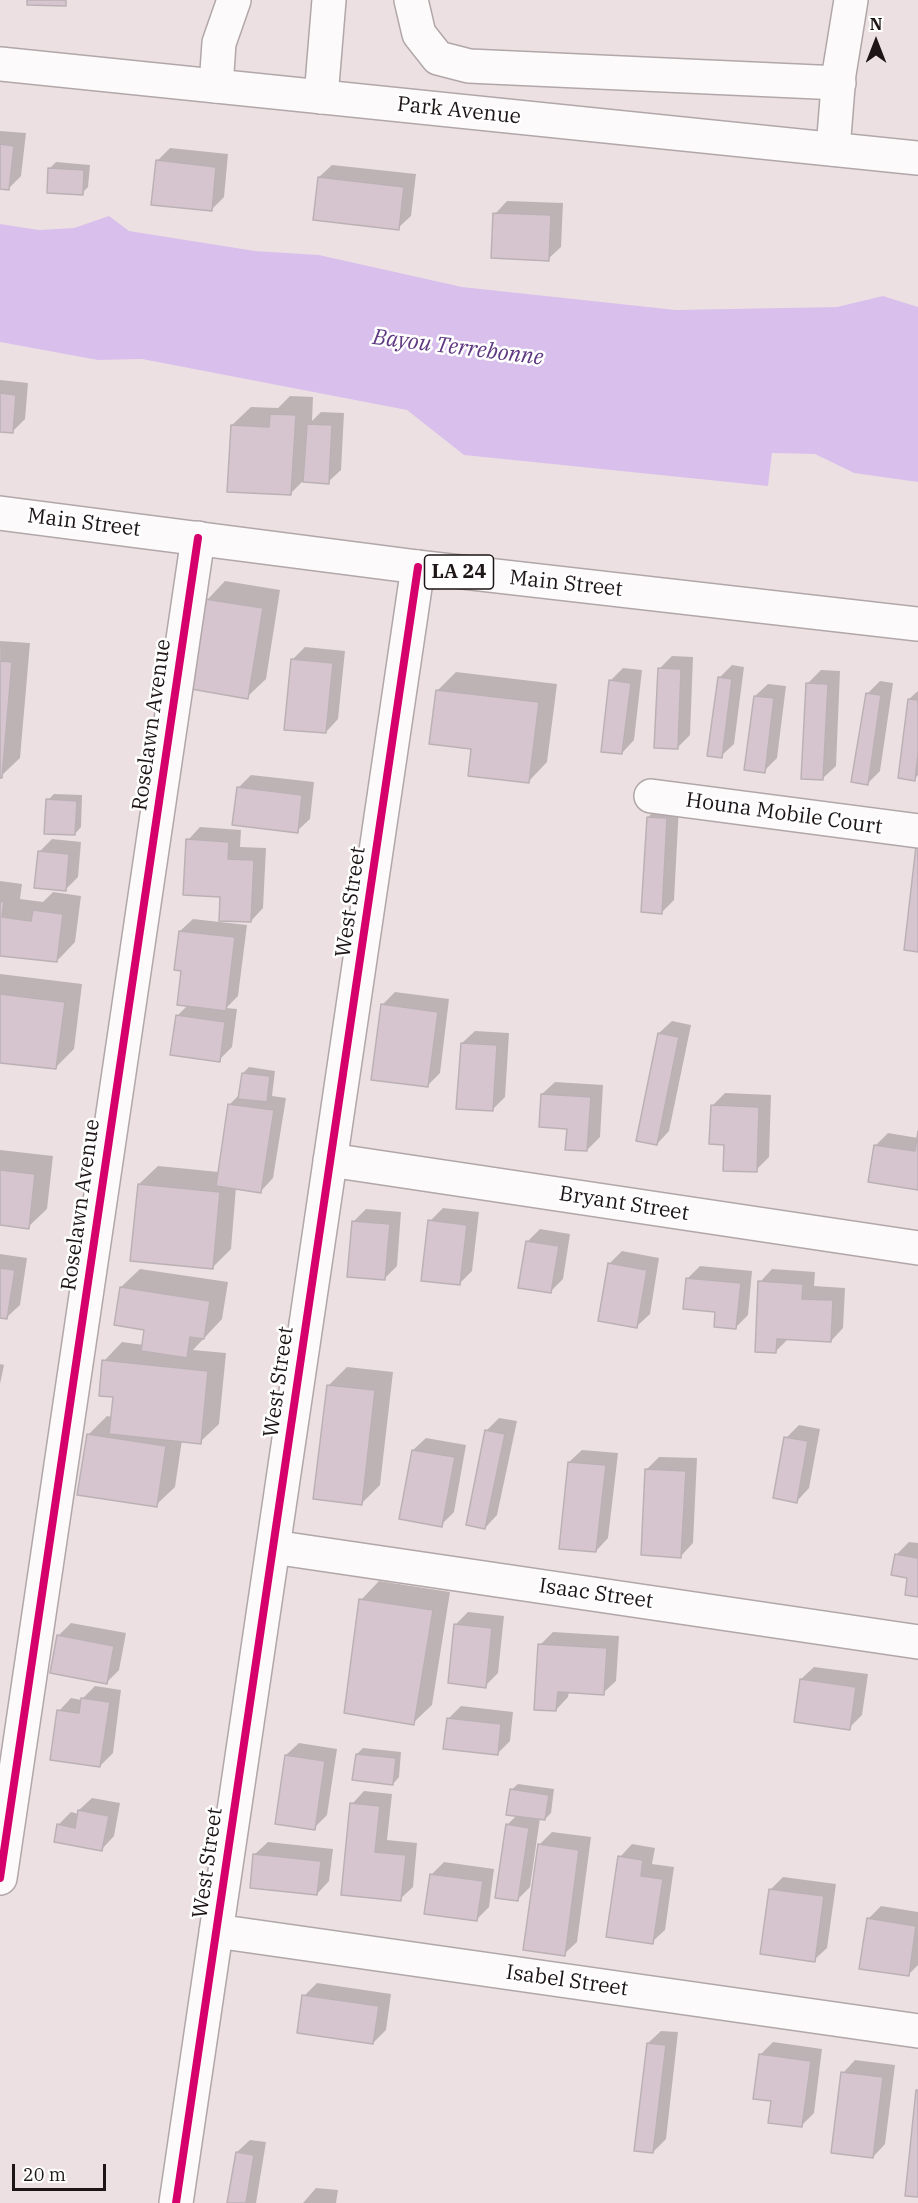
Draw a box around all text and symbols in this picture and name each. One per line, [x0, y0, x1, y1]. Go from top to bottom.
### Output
north arrow [846, 12, 906, 72]
text: N [870, 14, 882, 34]
street label: Park Avenue [396, 92, 522, 130]
water label: Bayou Terrebonne [371, 324, 545, 372]
street label: Main Street [26, 504, 142, 542]
road number: LA 24 [424, 555, 494, 589]
street label: Main Street [508, 566, 624, 602]
street label: Roselawn Avenue [127, 638, 177, 812]
street label: Houna Mobile Court [684, 788, 884, 840]
street label: West Street [331, 845, 371, 959]
street label: Roselawn Avenue [56, 1118, 106, 1292]
street label: Bryant Street [557, 1181, 691, 1227]
street label: West Street [259, 1325, 299, 1439]
street label: Isaac Street [537, 1574, 655, 1614]
street label: West Street [188, 1806, 228, 1920]
street label: Isabel Street [504, 1960, 630, 2002]
scale bar [15, 2152, 110, 2190]
text: 20 m [23, 2163, 66, 2186]

